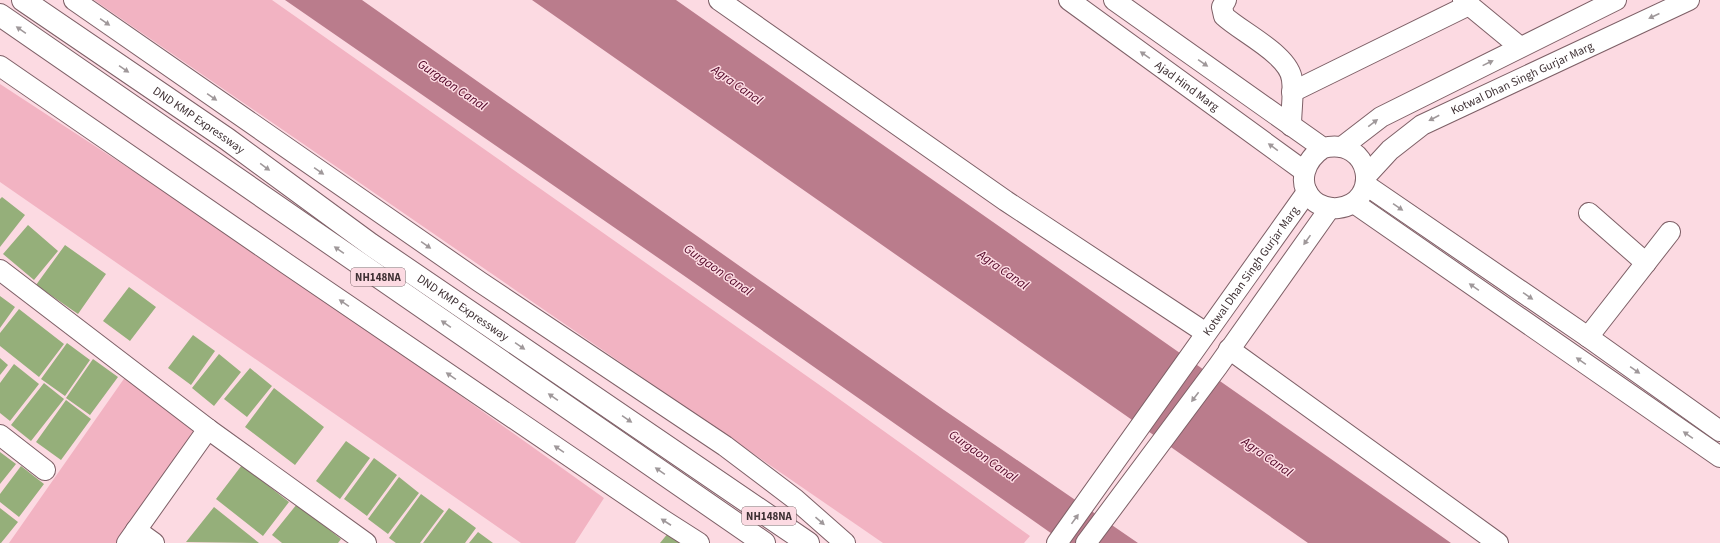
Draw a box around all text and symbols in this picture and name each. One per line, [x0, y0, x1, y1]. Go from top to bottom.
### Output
one-way arrow [1648, 13, 1660, 19]
one-way arrow [100, 18, 111, 27]
one-way arrow [15, 26, 26, 34]
street label: Kotwal Dhan Singh Gurjar Marg [1448, 37, 1596, 119]
one-way arrow [1140, 51, 1150, 59]
water label: Gurgaon Canal [414, 55, 491, 115]
street label: Ajad Hind Marg [1151, 57, 1223, 115]
one-way arrow [1198, 59, 1208, 67]
water label: Agra Canal [707, 60, 767, 110]
one-way arrow [1482, 60, 1494, 66]
one-way arrow [118, 65, 129, 72]
street label: DND KMP Expressway [150, 82, 249, 158]
one-way arrow [207, 93, 217, 101]
one-way arrow [1429, 115, 1440, 122]
one-way arrow [1368, 119, 1379, 127]
one-way arrow [1268, 144, 1278, 152]
one-way arrow [259, 163, 270, 171]
one-way arrow [313, 167, 324, 175]
street label: Kotwal Dhan Singh Gurjar Marg [1199, 203, 1303, 339]
one-way arrow [1393, 203, 1403, 211]
one-way arrow [1303, 234, 1311, 245]
water label: Gurgaon Canal [680, 240, 756, 301]
one-way arrow [421, 241, 431, 249]
water label: Agra Canal [973, 245, 1033, 295]
one-way arrow [334, 246, 345, 254]
road number: NH148NA [351, 268, 405, 286]
street label: DND KMP Expressway [414, 270, 513, 345]
one-way arrow [1469, 283, 1479, 291]
one-way arrow [1523, 292, 1533, 300]
one-way arrow [338, 299, 349, 307]
one-way arrow [441, 320, 452, 328]
one-way arrow [515, 342, 525, 350]
one-way arrow [1576, 357, 1586, 365]
one-way arrow [1630, 366, 1640, 374]
one-way arrow [446, 372, 456, 380]
one-way arrow [1190, 392, 1199, 403]
one-way arrow [548, 393, 559, 401]
one-way arrow [622, 415, 633, 423]
water label: Gurgaon Canal [945, 426, 1021, 487]
one-way arrow [1683, 431, 1693, 439]
water label: Agra Canal [1237, 432, 1297, 482]
one-way arrow [553, 445, 564, 453]
one-way arrow [655, 467, 666, 475]
road number: NH148NA [742, 507, 796, 525]
one-way arrow [1071, 514, 1079, 525]
one-way arrow [815, 517, 825, 526]
one-way arrow [661, 518, 671, 526]

